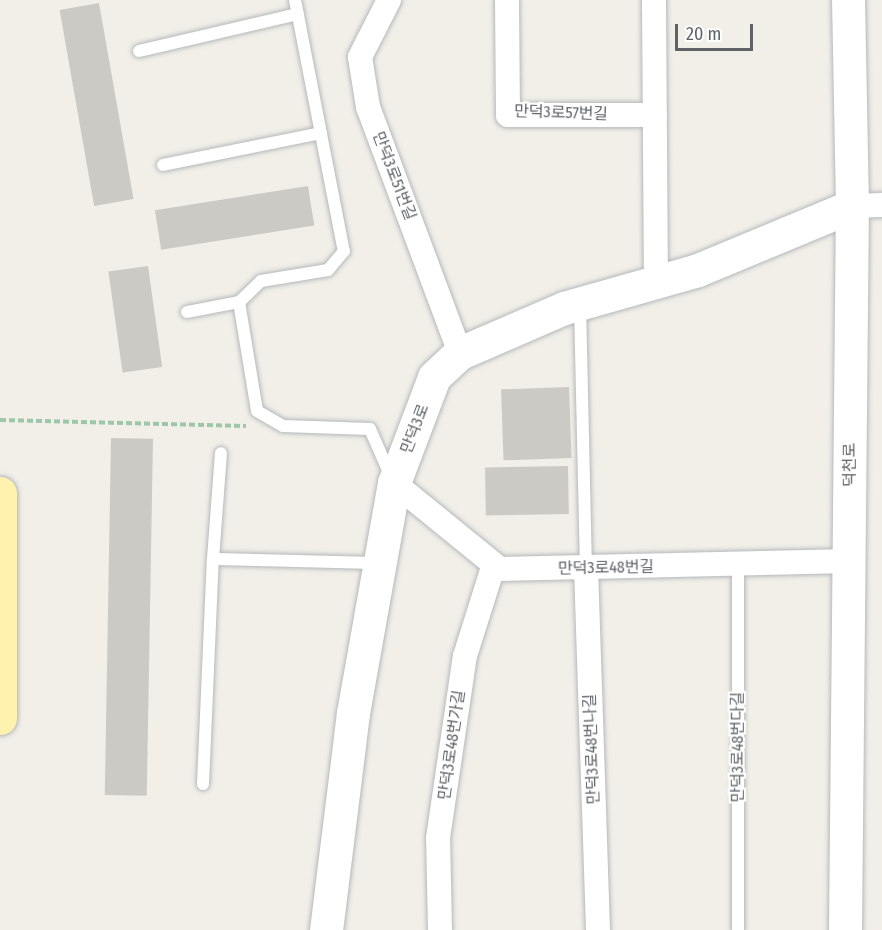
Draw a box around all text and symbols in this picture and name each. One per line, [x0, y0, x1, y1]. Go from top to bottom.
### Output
scale bar [678, 12, 756, 50]
text: 20 m [686, 23, 721, 45]
street label: 만덕3로57번길 [514, 102, 608, 124]
street label: 만덕3로51번길 [368, 129, 420, 223]
street label: 만덕3로 [397, 402, 433, 456]
street label: 덕천로 [840, 443, 860, 487]
street label: 만덕3로48번길 [558, 558, 654, 578]
street label: 만덕3로48번가길 [435, 689, 469, 801]
street label: 만덕3로48번다길 [728, 691, 748, 803]
street label: 만덕3로48번나길 [580, 693, 604, 805]

